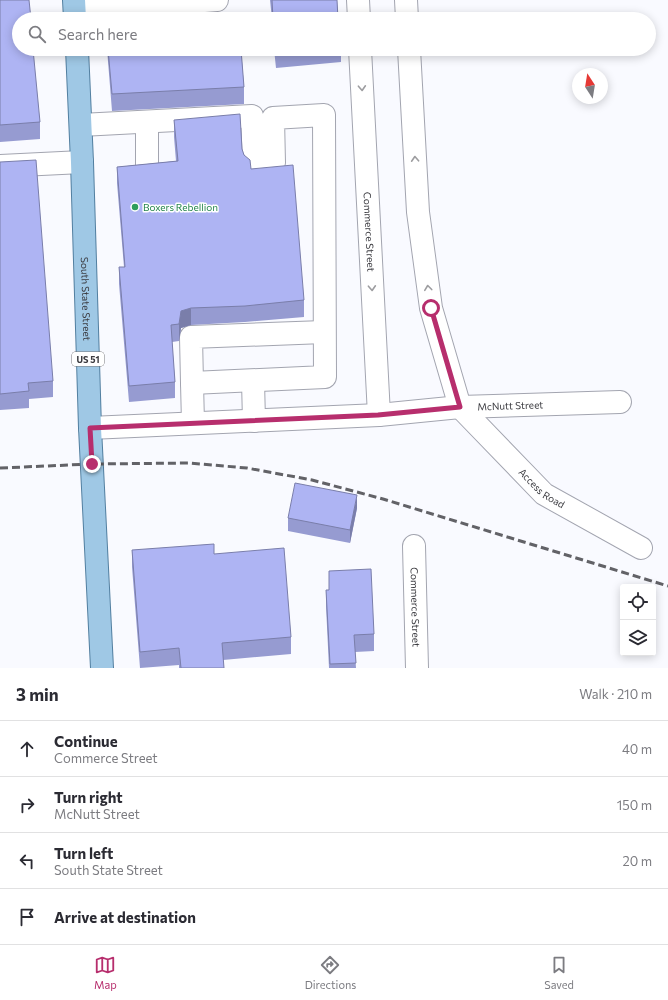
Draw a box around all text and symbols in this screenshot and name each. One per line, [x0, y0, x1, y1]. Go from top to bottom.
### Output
search box [12, 12, 656, 56]
icon: search [26, 23, 48, 45]
text: Search here [58, 25, 137, 43]
north arrow [572, 68, 608, 104]
one-way arrow [358, 85, 366, 91]
one-way arrow [411, 156, 420, 162]
street label: Commerce Street [361, 192, 378, 272]
place label: Boxers Rebellion [143, 201, 218, 213]
marker: Boxers Rebellion [130, 202, 140, 212]
street label: South State Street [79, 257, 93, 341]
one-way arrow [368, 285, 376, 291]
one-way arrow [424, 285, 433, 291]
route start [422, 299, 440, 317]
road number: US 51 [72, 352, 104, 366]
street label: McNutt Street [477, 398, 544, 412]
route end [83, 455, 101, 473]
street label: Access Road [517, 466, 567, 510]
street label: Commerce Street [409, 567, 422, 647]
map controls [620, 584, 656, 656]
button: locate [620, 584, 656, 620]
button: layers [620, 620, 656, 656]
text: 3 min [16, 684, 59, 705]
text: Walk · 210 m [579, 686, 652, 702]
text: Continue [54, 732, 118, 750]
icon: ahead [16, 738, 38, 760]
text: 40 m [622, 741, 652, 757]
text: Commerce Street [54, 750, 158, 766]
text: Turn right [54, 788, 123, 806]
icon: right [16, 794, 38, 816]
text: 150 m [617, 797, 652, 813]
text: McNutt Street [54, 806, 140, 822]
text: Turn left [54, 844, 113, 862]
icon: left [16, 850, 38, 872]
text: 20 m [623, 853, 652, 869]
text: South State Street [54, 862, 163, 878]
icon: arrive [16, 906, 38, 928]
text: Arrive at destination [54, 908, 196, 926]
tab: Map [94, 954, 117, 991]
tab: Directions [305, 954, 356, 991]
tab: Saved [544, 954, 574, 991]

